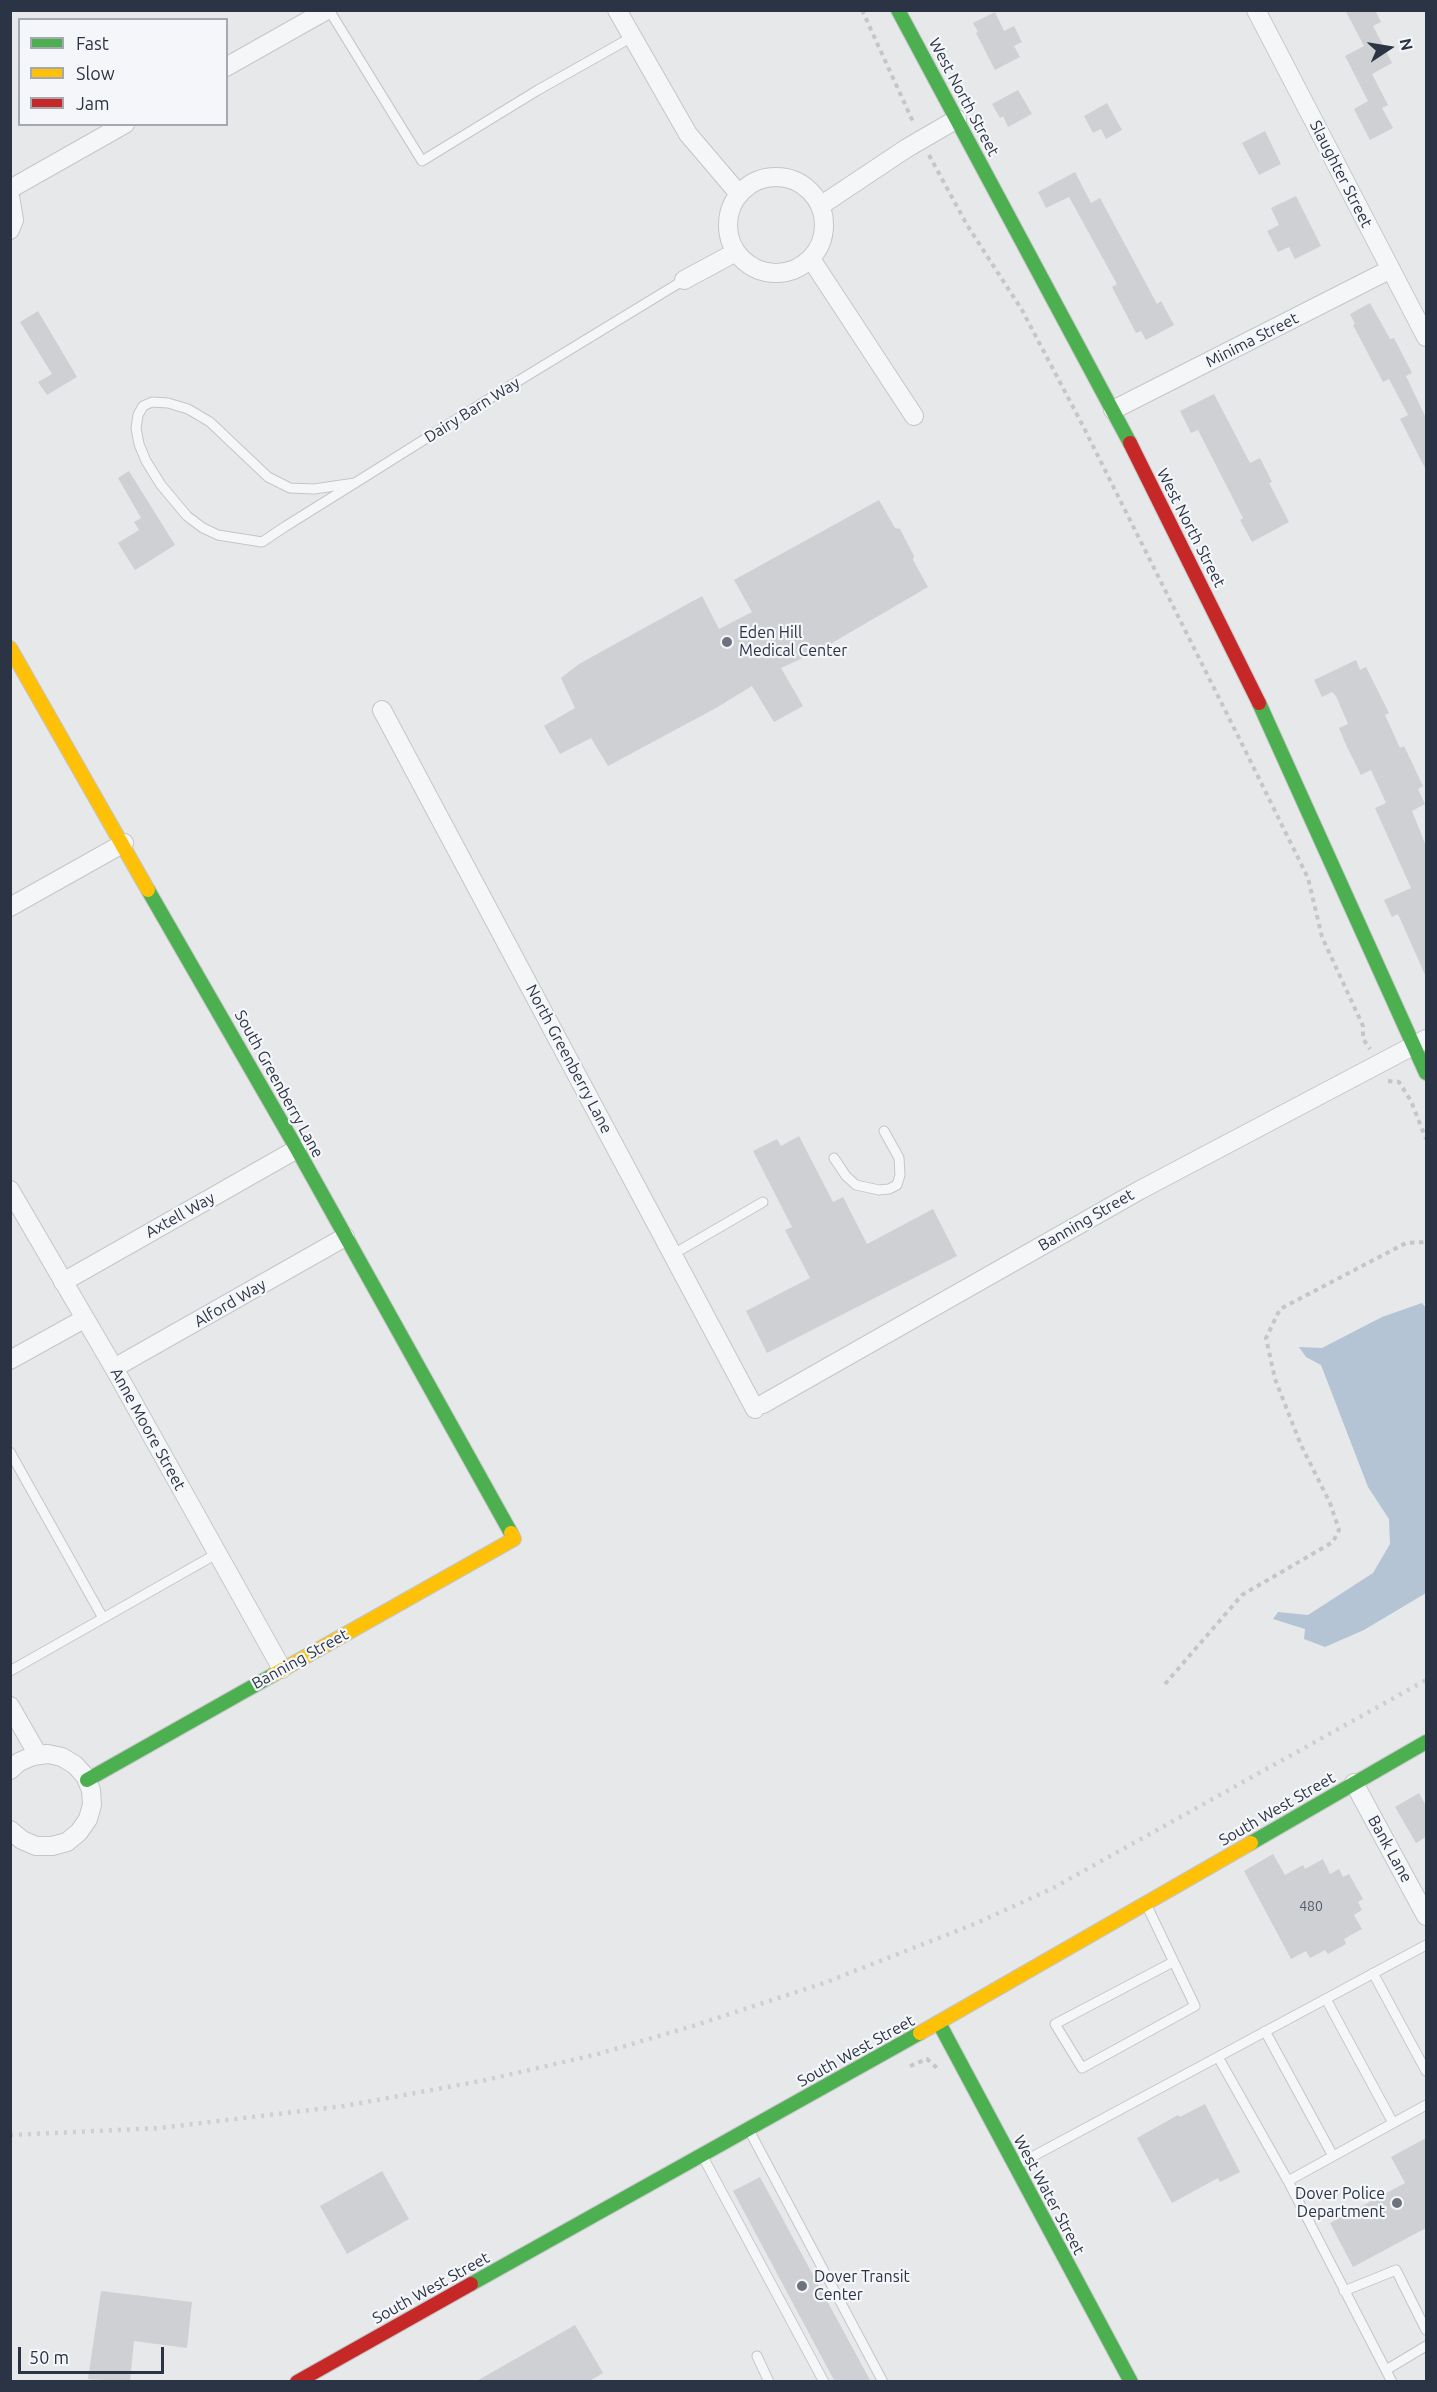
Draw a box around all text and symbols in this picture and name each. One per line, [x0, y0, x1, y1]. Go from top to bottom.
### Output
legend [18, 18, 228, 126]
north arrow [1359, 18, 1419, 78]
text: Fast [76, 33, 109, 53]
street label: West North Street [925, 35, 1003, 159]
text: N [1397, 37, 1417, 52]
text: Slow [76, 63, 115, 83]
text: Jam [76, 93, 110, 113]
street label: Slaughter Street [1306, 117, 1376, 231]
street label: Minima Street [1203, 308, 1301, 372]
street label: Dairy Barn Way [421, 373, 523, 447]
street label: West North Street [1153, 465, 1229, 591]
place label: Eden Hill Medical Center [739, 623, 847, 661]
marker: Eden Hill Medical Center [720, 635, 734, 649]
street label: North Greenberry Lane [522, 981, 616, 1137]
street label: South Greenberry Lane [230, 1007, 328, 1161]
street label: Banning Street [1035, 1185, 1137, 1255]
street label: Axtell Way [142, 1188, 218, 1242]
street label: Alford Way [191, 1275, 269, 1331]
street label: Anne Moore Street [106, 1364, 190, 1494]
street label: Banning Street [248, 1625, 352, 1693]
street label: South West Street [1216, 1768, 1338, 1850]
street label: Bank Lane [1364, 1812, 1416, 1886]
house number: 480 [1299, 1898, 1323, 1914]
street label: South West Street [794, 2011, 918, 2091]
street label: West Water Street [1009, 2132, 1089, 2258]
place label: Dover Police Department [1295, 2184, 1385, 2222]
marker: Dover Police Department [1390, 2196, 1404, 2210]
street label: South West Street [369, 2248, 493, 2328]
place label: Dover Transit Center [814, 2267, 910, 2305]
marker: Dover Transit Center [795, 2279, 809, 2293]
scale bar [21, 2335, 166, 2373]
text: 50 m [29, 2347, 69, 2367]

